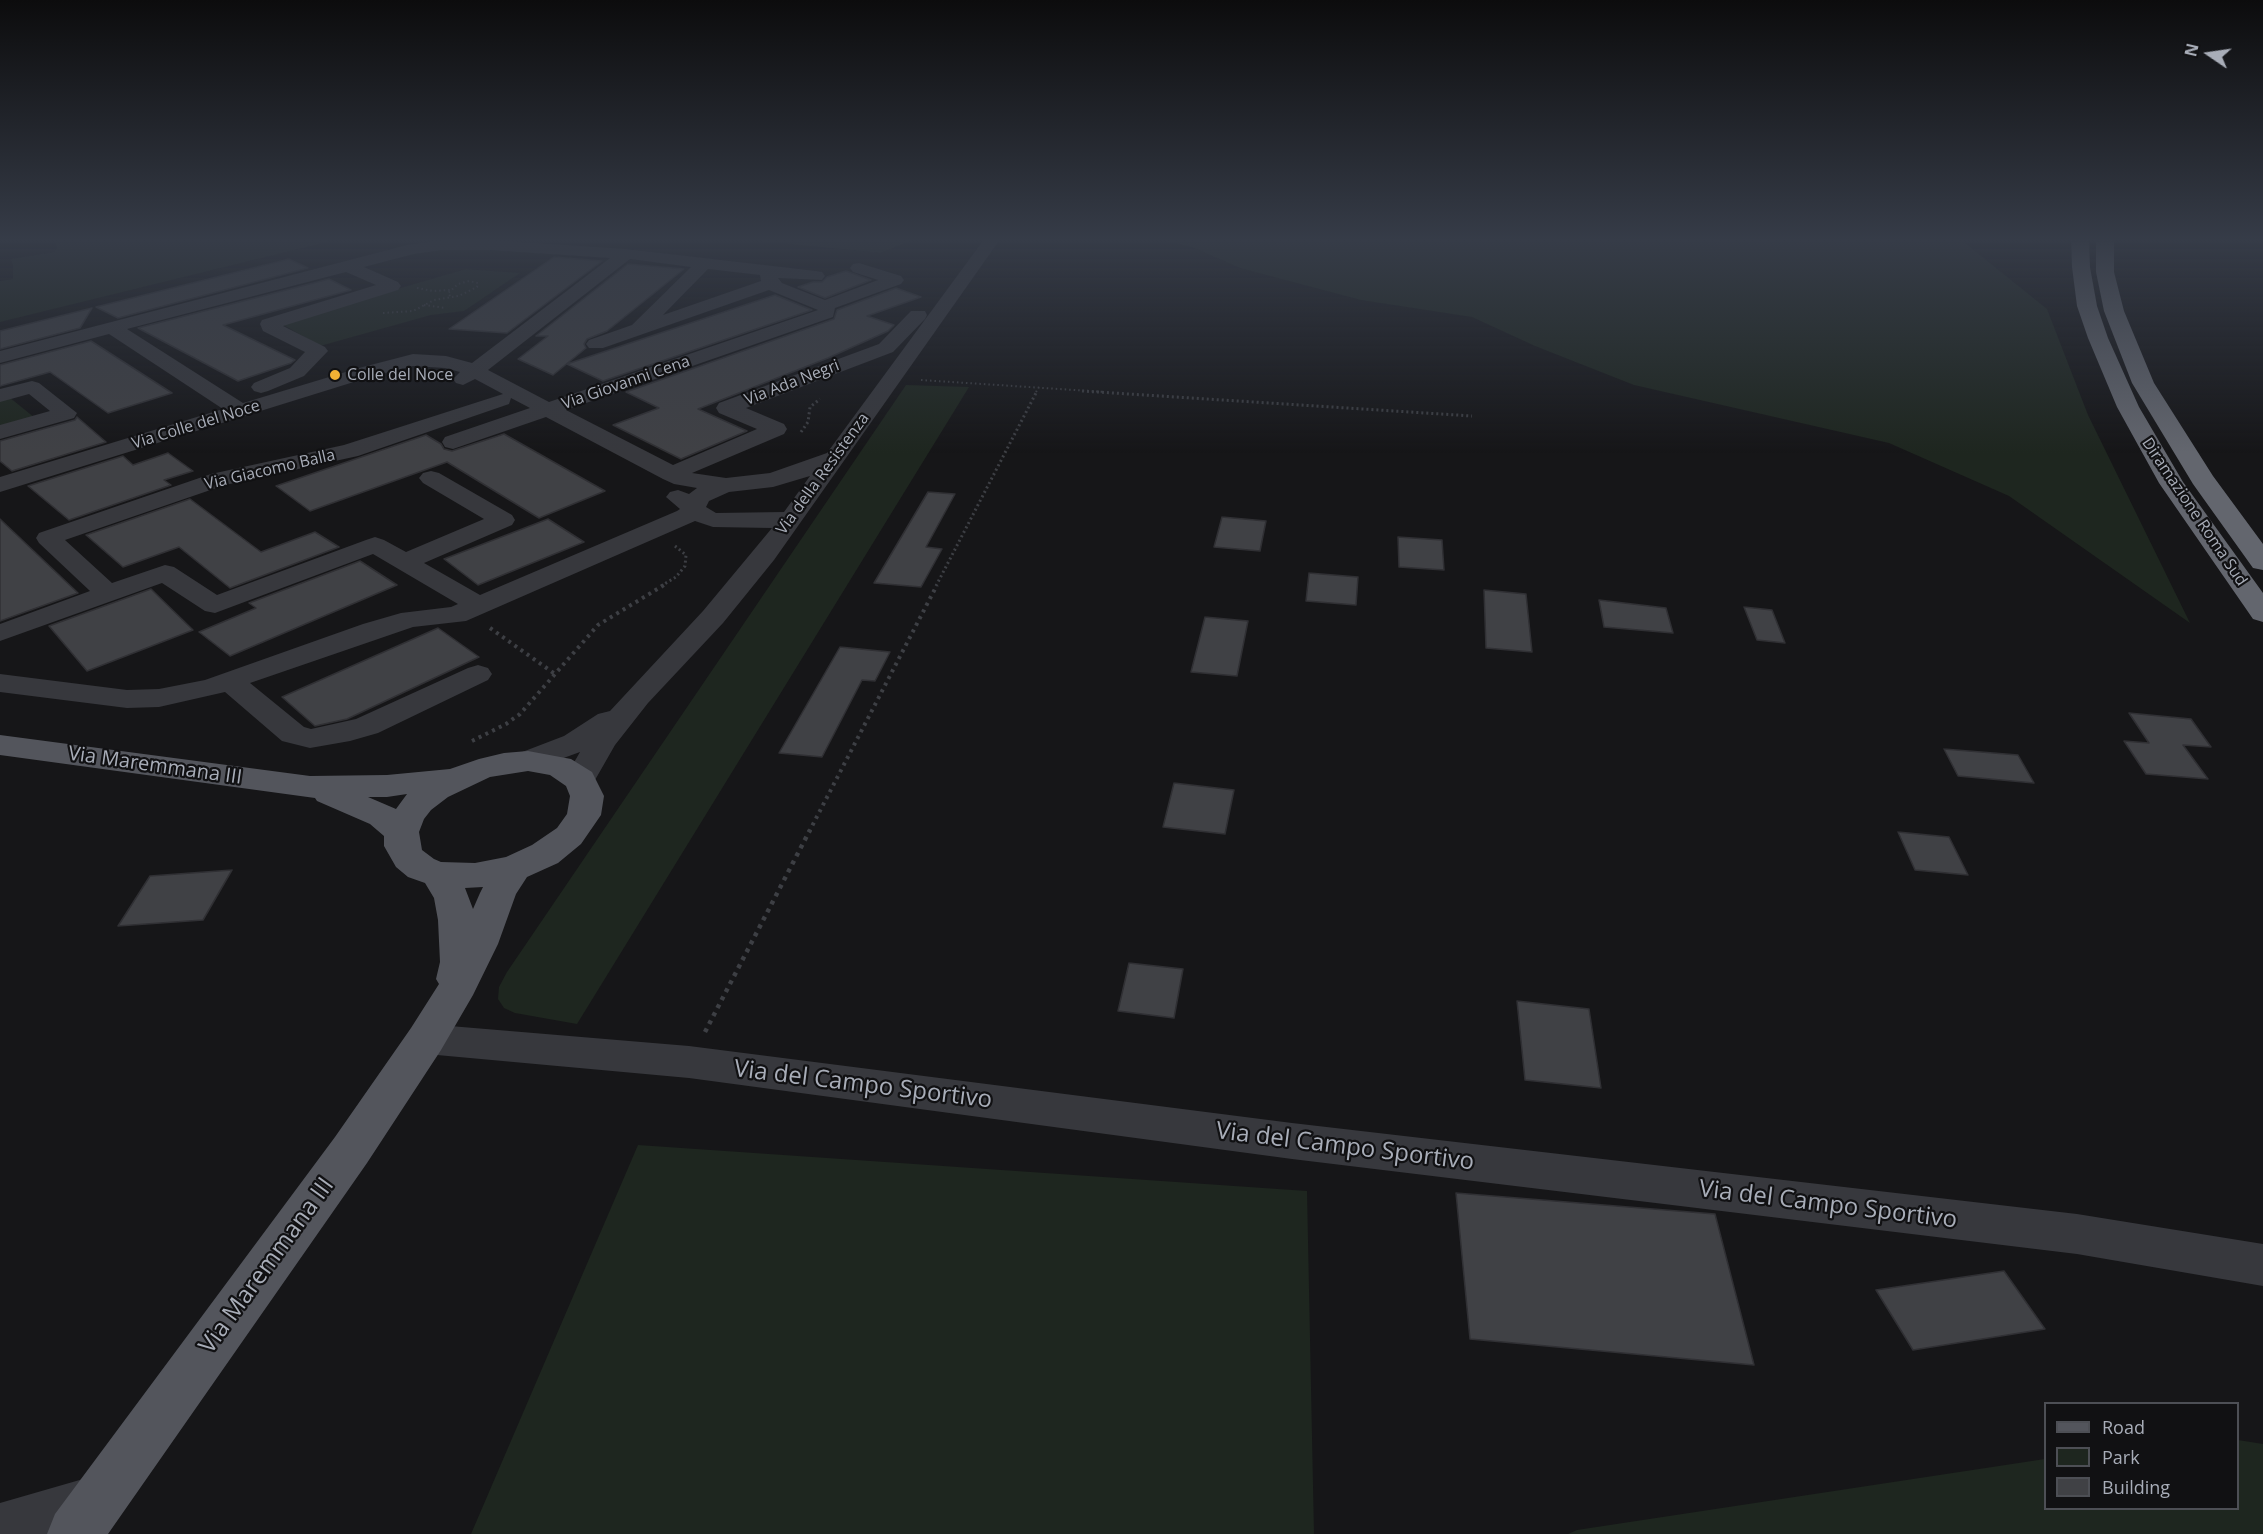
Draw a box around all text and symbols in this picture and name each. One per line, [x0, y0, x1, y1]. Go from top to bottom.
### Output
north arrow [2179, 24, 2239, 84]
text: N [2179, 41, 2204, 59]
street label: Via Giovanni Cena [559, 352, 693, 414]
street label: Via Ada Negri [742, 356, 842, 410]
place label: Colle del Noce [347, 365, 453, 385]
marker: Colle del Noce [328, 368, 342, 382]
street label: Via Colle del Noce [130, 396, 262, 454]
street label: Via della Resistenza [772, 409, 874, 539]
street label: Diramazione Roma Sud [2137, 434, 2251, 590]
street label: Via Giacomo Balla [203, 446, 337, 494]
street label: Via Maremmana III [67, 742, 243, 790]
street label: Via del Campo Sportivo [732, 1055, 994, 1115]
street label: Via del Campo Sportivo [1214, 1117, 1476, 1177]
street label: Via Maremmana III [194, 1172, 340, 1360]
street label: Via del Campo Sportivo [1697, 1175, 1959, 1235]
legend [2044, 1402, 2239, 1510]
text: Road [2102, 1415, 2145, 1439]
text: Park [2102, 1445, 2140, 1469]
text: Building [2102, 1475, 2170, 1499]

